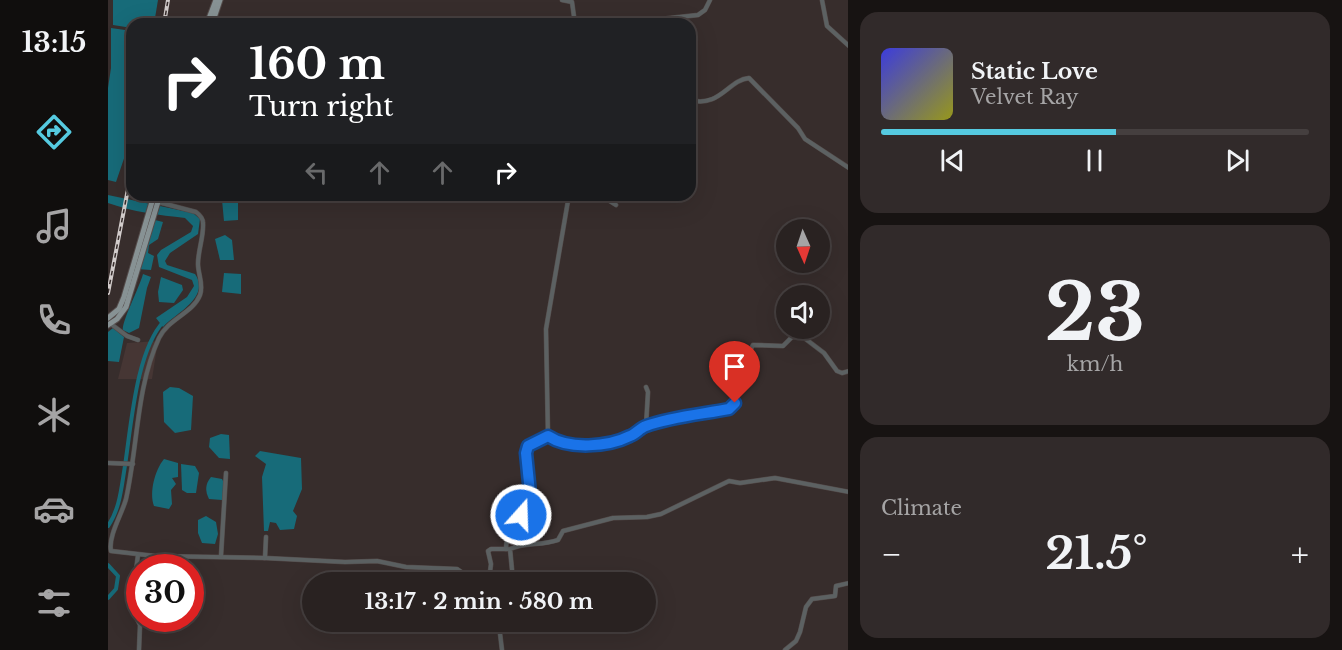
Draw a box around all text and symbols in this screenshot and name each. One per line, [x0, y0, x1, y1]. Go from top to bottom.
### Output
text: 13:15 [22, 26, 86, 59]
text: 160 m [249, 38, 385, 90]
icon: right [150, 42, 228, 120]
text: Static Love [971, 58, 1098, 85]
text: Velvet Ray [971, 85, 1079, 109]
text: Turn right [249, 90, 393, 123]
icon: directions [33, 111, 75, 153]
icon: previous [936, 144, 969, 177]
icon: pause [1078, 144, 1111, 177]
icon: next [1221, 144, 1254, 177]
icon: left [300, 156, 333, 189]
icon: ahead [363, 156, 396, 189]
icon: ahead [426, 156, 459, 189]
icon: right [489, 156, 522, 189]
icon: music [33, 205, 75, 247]
north arrow [776, 219, 830, 273]
map controls [776, 219, 830, 339]
text: 23 [1045, 264, 1145, 361]
button: sound [776, 285, 830, 339]
icon: phone [33, 299, 75, 341]
pin [709, 341, 760, 403]
icon: arrive [718, 350, 751, 383]
text: km/h [1067, 352, 1123, 376]
icon: climate [33, 394, 75, 436]
position arrow [489, 483, 553, 547]
icon: car [33, 488, 75, 530]
text: Climate [881, 496, 962, 520]
text: 21.5° [1045, 525, 1148, 581]
text: − [881, 534, 902, 575]
text: + [1291, 534, 1309, 575]
speed limit sign: 30 [126, 554, 204, 632]
icon: filters [33, 582, 75, 624]
text: 13:17 · 2 min · 580 m [365, 588, 593, 615]

